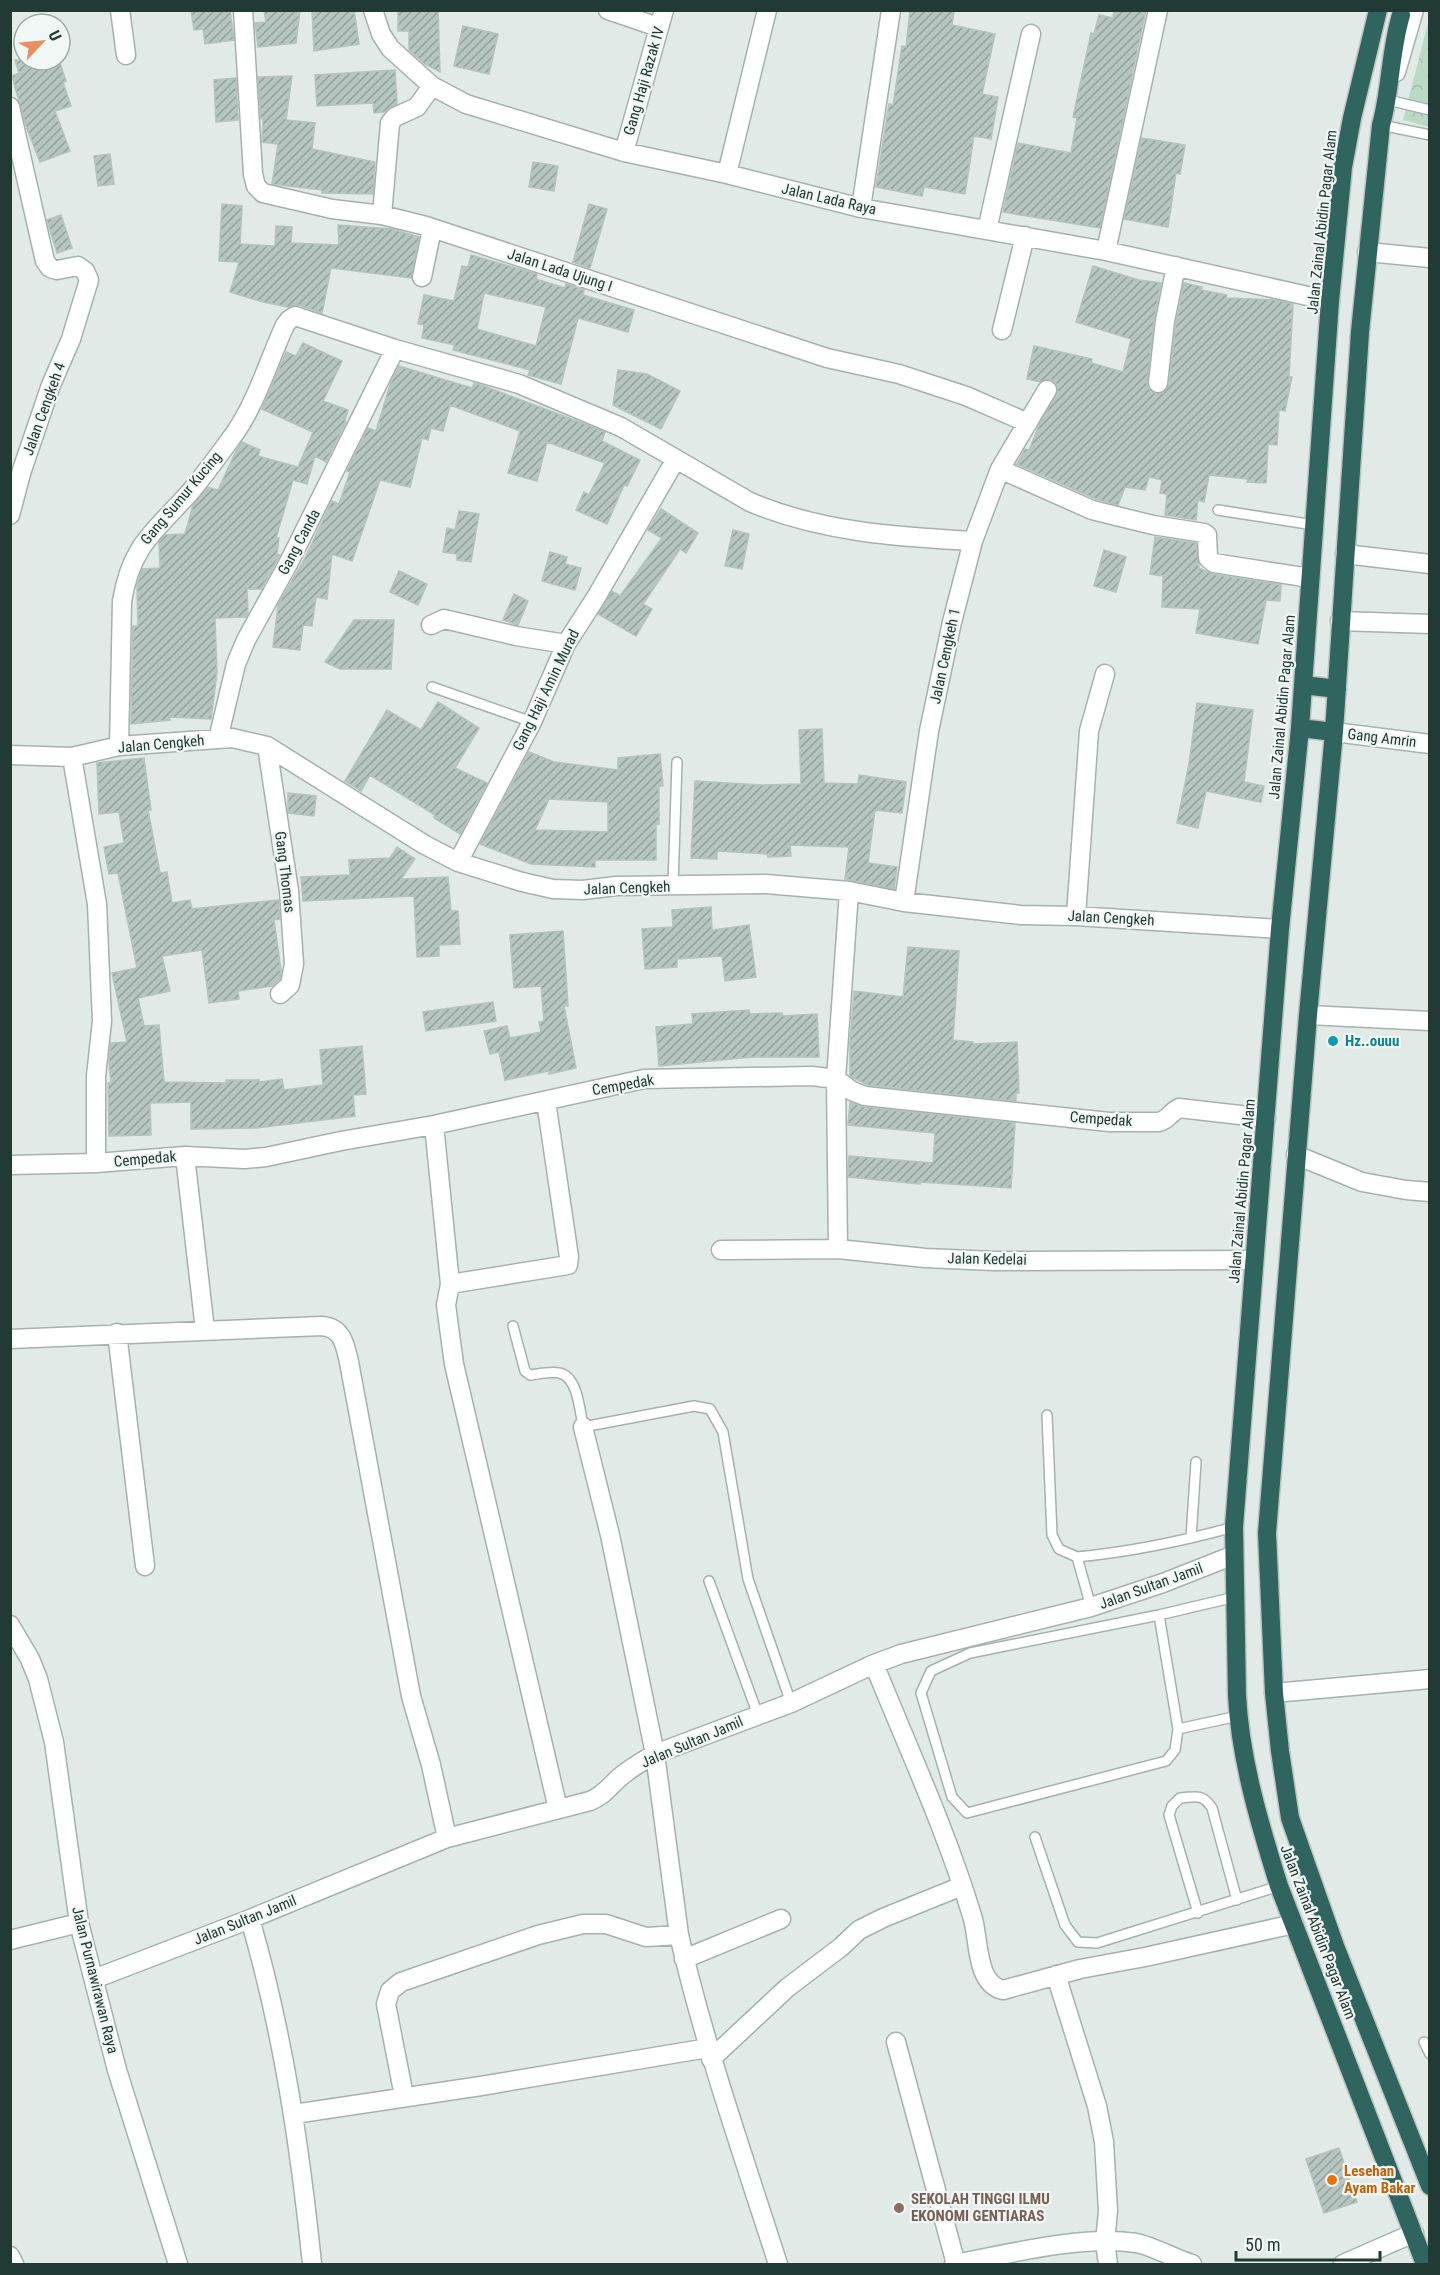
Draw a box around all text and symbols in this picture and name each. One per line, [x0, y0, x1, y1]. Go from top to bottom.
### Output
north arrow [12, 12, 72, 72]
street label: Gang Haji Razak IV [620, 24, 668, 137]
text: U [44, 27, 66, 44]
street label: Jalan Zainal Abidin Pagar Alam [1303, 129, 1341, 315]
street label: Jalan Lada Raya [780, 179, 878, 219]
street label: Jalan Lada Ujung I [505, 245, 615, 295]
street label: Jalan Cengkeh 4 [19, 360, 69, 458]
street label: Gang Sumur Kucing [137, 448, 225, 548]
street label: Gang Canda [274, 506, 324, 578]
street label: Jalan Cengkeh 1 [926, 606, 964, 706]
street label: Jalan Zainal Abidin Pagar Alam [1265, 614, 1299, 800]
street label: Gang Haji Amin Murad [509, 627, 583, 753]
street label: Gang Amrin [1346, 725, 1418, 751]
street label: Jalan Cengkeh [117, 731, 205, 757]
street label: Gang Thomas [271, 830, 299, 914]
street label: Jalan Cengkeh [583, 877, 671, 899]
street label: Jalan Cengkeh [1067, 907, 1155, 929]
place label: Hz..ouuu [1345, 1032, 1399, 1050]
marker: Hz..ouuu [1326, 1034, 1340, 1048]
street label: Cempedak [591, 1071, 656, 1099]
street label: Jalan Zainal Abidin Pagar Alam [1225, 1098, 1259, 1284]
street label: Cempedak [1069, 1108, 1133, 1130]
street label: Cempedak [113, 1147, 177, 1171]
street label: Jalan Kedelai [947, 1249, 1027, 1269]
street label: Jalan Sultan Jamil [1097, 1559, 1205, 1613]
street label: Jalan Sultan Jamil [638, 1712, 746, 1772]
street label: Jalan Zainal Abidin Pagar Alam [1276, 1842, 1360, 2022]
street label: Jalan Sultan Jamil [191, 1891, 299, 1949]
street label: Jalan Purnawirawan Raya [68, 1905, 122, 2055]
place label: Lesehan Ayam Bakar [1344, 2162, 1416, 2197]
marker: Lesehan Ayam Bakar [1325, 2173, 1339, 2187]
place label: SEKOLAH TINGGI ILMU EKONOMI GENTIARAS [911, 2190, 1050, 2225]
marker: SEKOLAH TINGGI ILMU EKONOMI GENTIARAS [892, 2201, 906, 2215]
scale bar [1236, 2224, 1380, 2262]
text: 50 m [1245, 2234, 1280, 2255]

